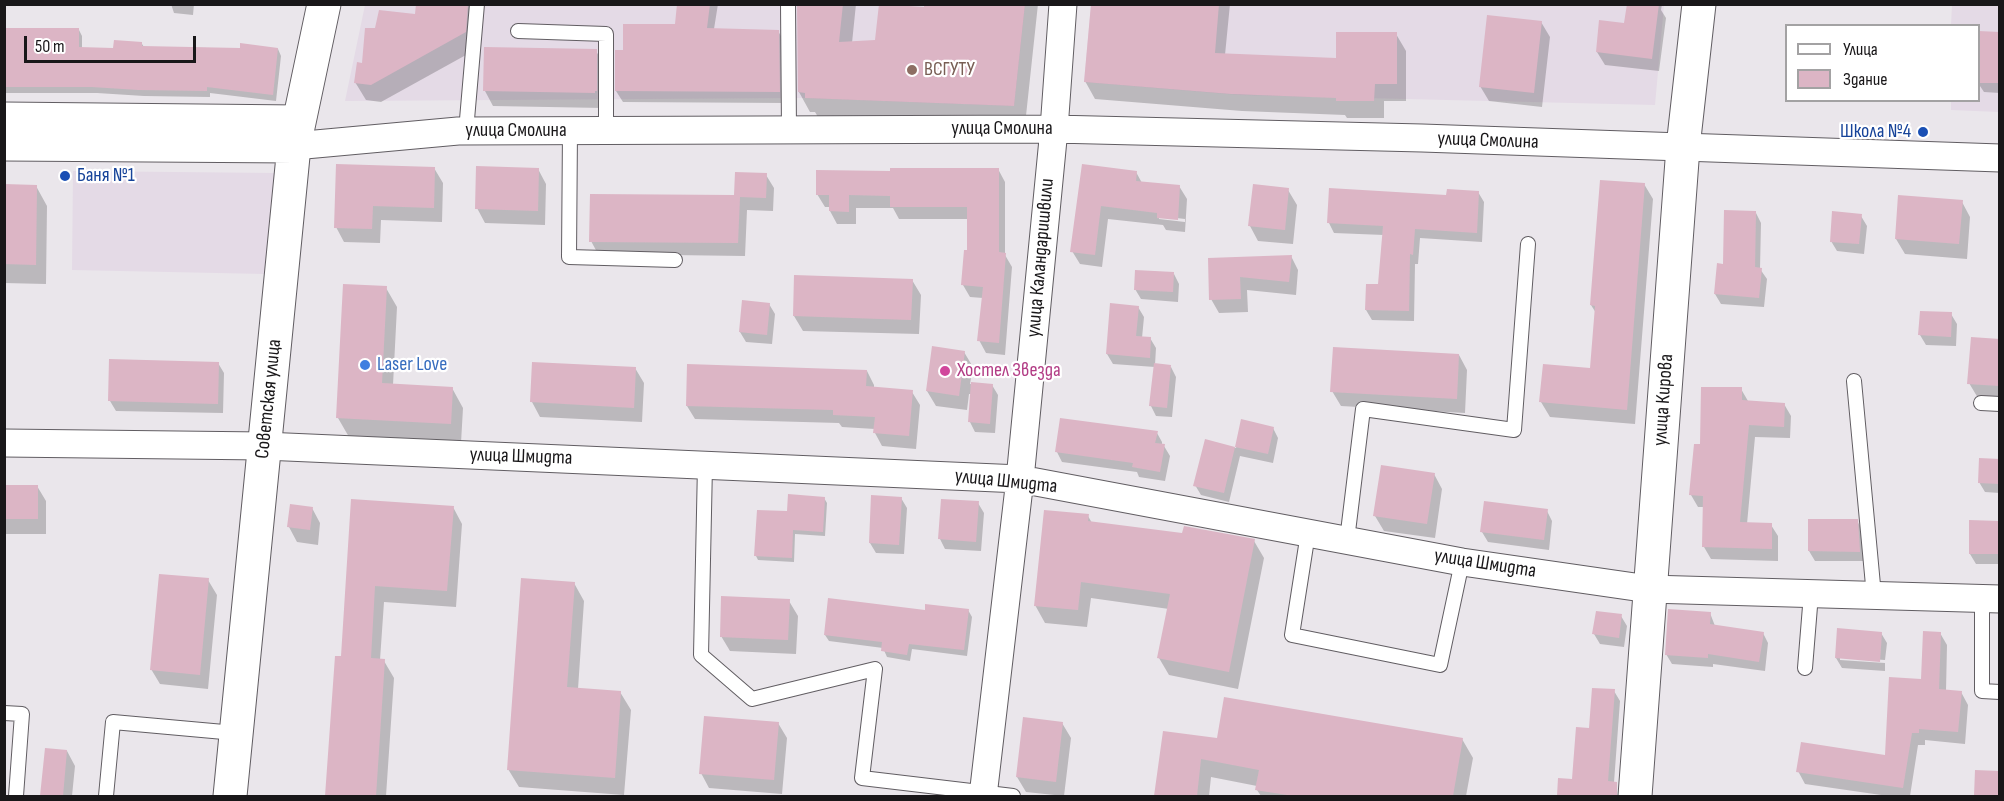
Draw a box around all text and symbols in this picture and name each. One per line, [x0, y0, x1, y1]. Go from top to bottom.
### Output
scale bar [27, 24, 200, 62]
legend [1785, 24, 1980, 102]
text: 50 m [35, 36, 65, 57]
text: Улица [1843, 39, 1878, 60]
place label: ВСГУТУ [924, 58, 975, 82]
marker: ВСГУТУ [905, 63, 919, 77]
text: Здание [1843, 69, 1888, 90]
street label: улица Смолина [951, 117, 1053, 141]
street label: улица Смолина [465, 119, 567, 143]
place label: Школа №4 [1840, 120, 1911, 144]
marker: Школа №4 [1916, 125, 1930, 139]
street label: улица Смолина [1437, 127, 1539, 155]
place label: Баня №1 [77, 164, 135, 188]
marker: Баня №1 [58, 169, 72, 183]
street label: улица Каландаришвили [1022, 178, 1060, 338]
street label: Советская улица [251, 338, 287, 460]
place label: Laser Love [377, 353, 447, 377]
street label: улица Кирова [1649, 353, 1679, 447]
marker: Laser Love [358, 358, 372, 372]
place label: Хостел Звезда [957, 359, 1061, 383]
marker: Хостел Звезда [938, 364, 952, 378]
street label: улица Шмидта [469, 443, 573, 471]
street label: улица Шмидта [954, 465, 1058, 499]
street label: улица Шмидта [1432, 544, 1538, 584]

